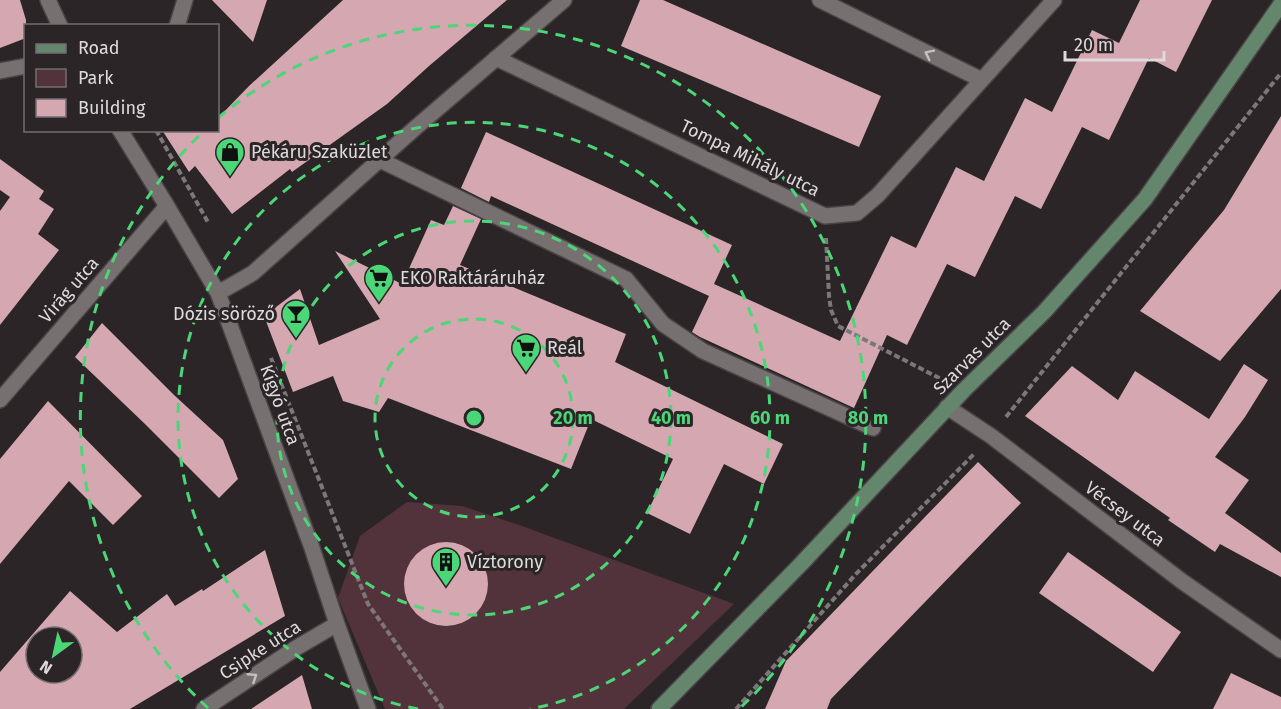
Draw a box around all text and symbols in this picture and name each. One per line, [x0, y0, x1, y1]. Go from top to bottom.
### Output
legend [24, 24, 219, 132]
scale bar [1065, 24, 1164, 62]
text: 20 m [1074, 34, 1113, 56]
text: Road [78, 37, 120, 59]
one-way arrow [925, 50, 936, 62]
text: Park [78, 67, 114, 89]
text: Building [78, 97, 146, 119]
street label: Tompa Mihály utca [677, 115, 823, 201]
shop icon: Pékáru Szaküzlet [214, 136, 246, 178]
place label: Pékáru Szaküzlet [251, 141, 388, 163]
street label: Virág utca [34, 253, 104, 327]
supermarket icon: EKO Raktáráruház [363, 262, 395, 304]
place label: EKO Raktáráruház [400, 267, 545, 289]
bar icon: Dózis söröző [280, 298, 312, 340]
place label: Dózis söröző [173, 303, 275, 325]
street label: Szarvas utca [929, 313, 1015, 399]
supermarket icon: Reál [510, 332, 542, 374]
place label: Reál [547, 337, 582, 359]
street label: Kígyó utca [255, 362, 305, 448]
text: 20 m [553, 407, 593, 429]
text: 40 m [651, 407, 691, 429]
text: 60 m [750, 407, 790, 429]
text: 80 m [848, 407, 888, 429]
centre of rings [464, 408, 484, 428]
street label: Vécsey utca [1081, 477, 1169, 551]
building icon: Víztorony [430, 546, 462, 588]
place label: Víztorony [467, 551, 543, 573]
street label: Csipke utca [215, 616, 305, 684]
north arrow [24, 625, 84, 685]
text: N [36, 656, 56, 678]
one-way arrow [246, 673, 257, 684]

